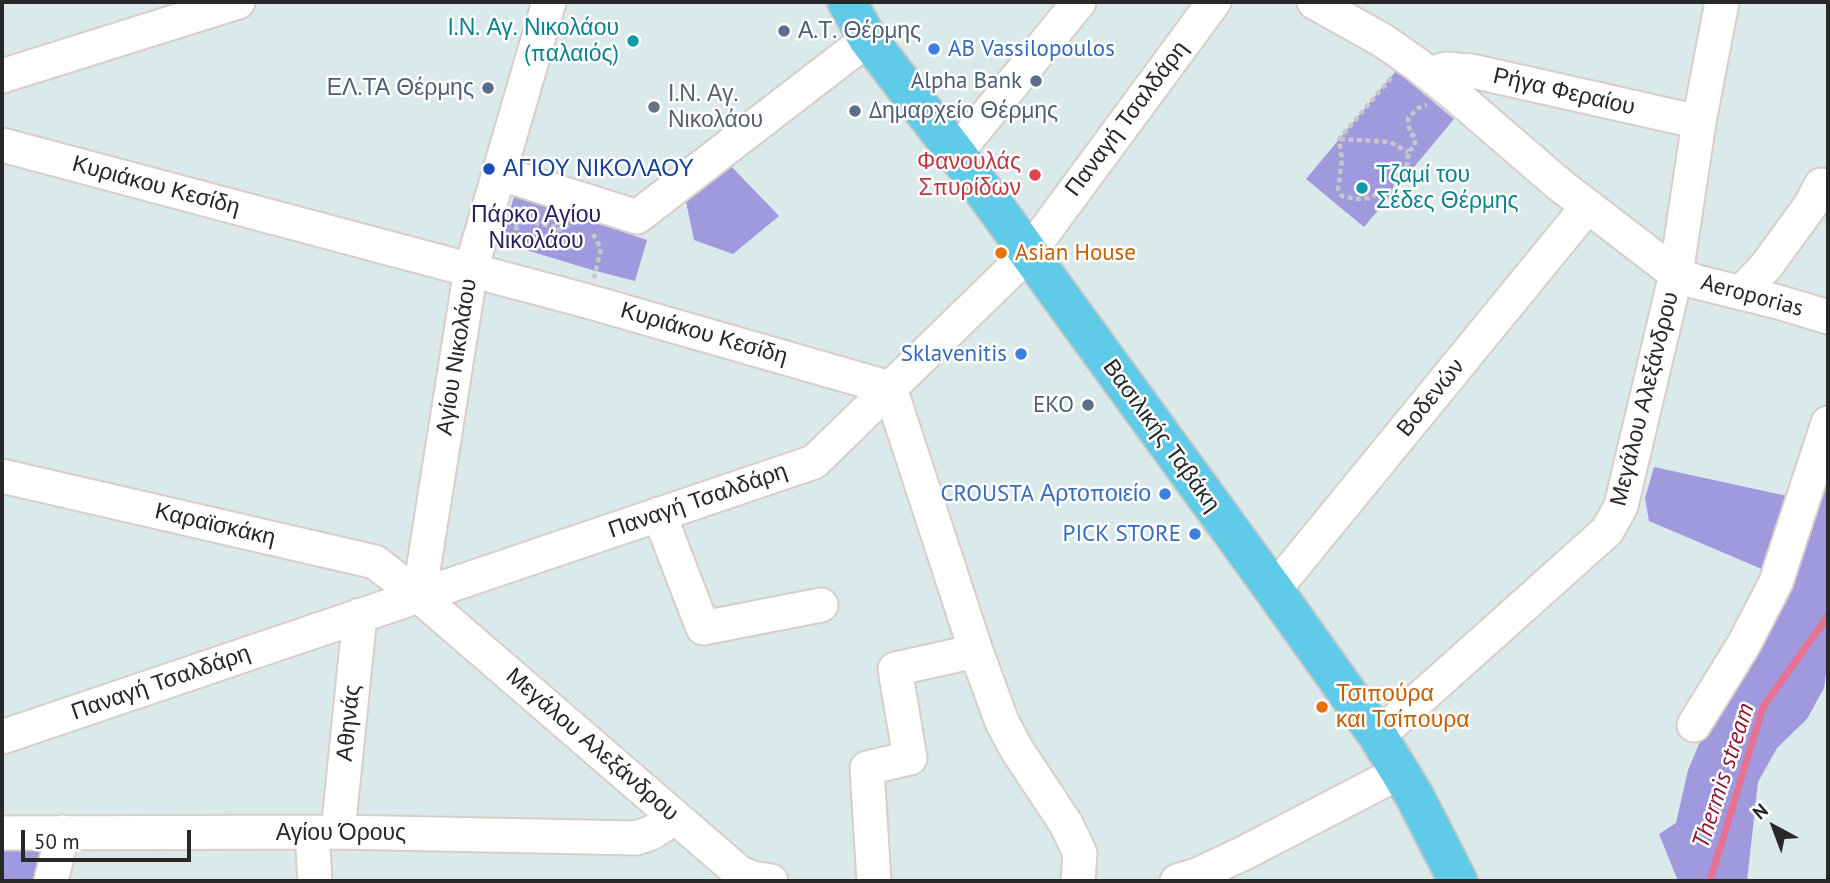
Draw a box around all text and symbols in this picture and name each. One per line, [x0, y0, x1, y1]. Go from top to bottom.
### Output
place label: Ι.Ν. Αγ. Νικολάου (παλαιός) [447, 14, 619, 68]
place label: Α.Τ. Θέρμης [798, 17, 921, 45]
marker: Α.Τ. Θέρμης [776, 23, 792, 39]
marker: Ι.Ν. Αγ. Νικολάου (παλαιός) [625, 33, 641, 49]
place label: AB Vassilopoulos [948, 35, 1115, 63]
street label: Παναγή Τσαλδάρη [1060, 36, 1194, 202]
marker: AB Vassilopoulos [926, 41, 942, 57]
street label: Ρήγα Φεραίου [1490, 62, 1638, 122]
place label: Alpha Bank [911, 67, 1022, 95]
marker: Alpha Bank [1028, 73, 1044, 89]
place label: ΕΛ.ΤΑ Θέρμης [327, 74, 474, 102]
marker: ΕΛ.ΤΑ Θέρμης [480, 80, 496, 96]
place label: Ι.Ν. Αγ. Νικολάου [668, 80, 763, 134]
place label: Δημαρχείο Θέρμης [869, 97, 1058, 125]
marker: Ι.Ν. Αγ. Νικολάου [646, 99, 662, 115]
marker: Δημαρχείο Θέρμης [847, 103, 863, 119]
place label: Φανουλάς Σπυρίδων [917, 148, 1021, 202]
street label: Κυριάκου Κεσίδη [69, 150, 243, 222]
place label: ΑΓΙΟΥ ΝΙΚΟΛΑΟΥ [503, 155, 694, 183]
marker: ΑΓΙΟΥ ΝΙΚΟΛΑΟΥ [481, 161, 497, 177]
place label: Τζαμί του Σέδες Θέρμης [1376, 161, 1519, 215]
marker: Φανουλάς Σπυρίδων [1027, 167, 1043, 183]
marker: Τζαμί του Σέδες Θέρμης [1354, 180, 1370, 196]
park label: Πάρκο Αγίου Νικολάου [471, 201, 601, 255]
place label: Asian House [1015, 239, 1136, 267]
marker: Asian House [993, 245, 1009, 261]
street label: Aeroporias [1698, 269, 1806, 323]
street label: Αγίου Νικολάου [431, 277, 483, 437]
street label: Μεγάλου Αλεξάνδρου [1605, 289, 1685, 509]
street label: Κυριάκου Κεσίδη [617, 297, 791, 371]
place label: Sklavenitis [901, 340, 1007, 368]
marker: Sklavenitis [1013, 346, 1029, 362]
street label: Βασιλικής Ταβάκη [1096, 354, 1226, 518]
street label: Βοδενών [1391, 354, 1471, 442]
place label: EKO [1033, 391, 1074, 419]
marker: EKO [1080, 397, 1096, 413]
street label: Παναγή Τσαλδάρη [605, 457, 791, 545]
place label: CROUSTA Αρτοποιείο [940, 480, 1151, 508]
marker: CROUSTA Αρτοποιείο [1157, 486, 1173, 502]
street label: Καραϊσκάκη [152, 498, 278, 552]
place label: PICK STORE [1063, 520, 1181, 548]
marker: PICK STORE [1187, 526, 1203, 542]
street label: Παναγή Τσαλδάρη [68, 639, 254, 727]
street label: Μεγάλου Αλεξάνδρου [500, 663, 684, 827]
place label: Τσιπούρα και Τσίπουρα [1336, 680, 1470, 734]
street label: Αθηνάς [331, 683, 367, 763]
marker: Τσιπούρα και Τσίπουρα [1314, 699, 1330, 715]
water label: Thermis stream [1687, 700, 1761, 852]
north arrow [1739, 792, 1809, 862]
text: N [1748, 798, 1773, 824]
scale bar [24, 816, 194, 860]
street label: Αγίου Όρους [276, 819, 406, 847]
text: 50 m [34, 828, 80, 855]

